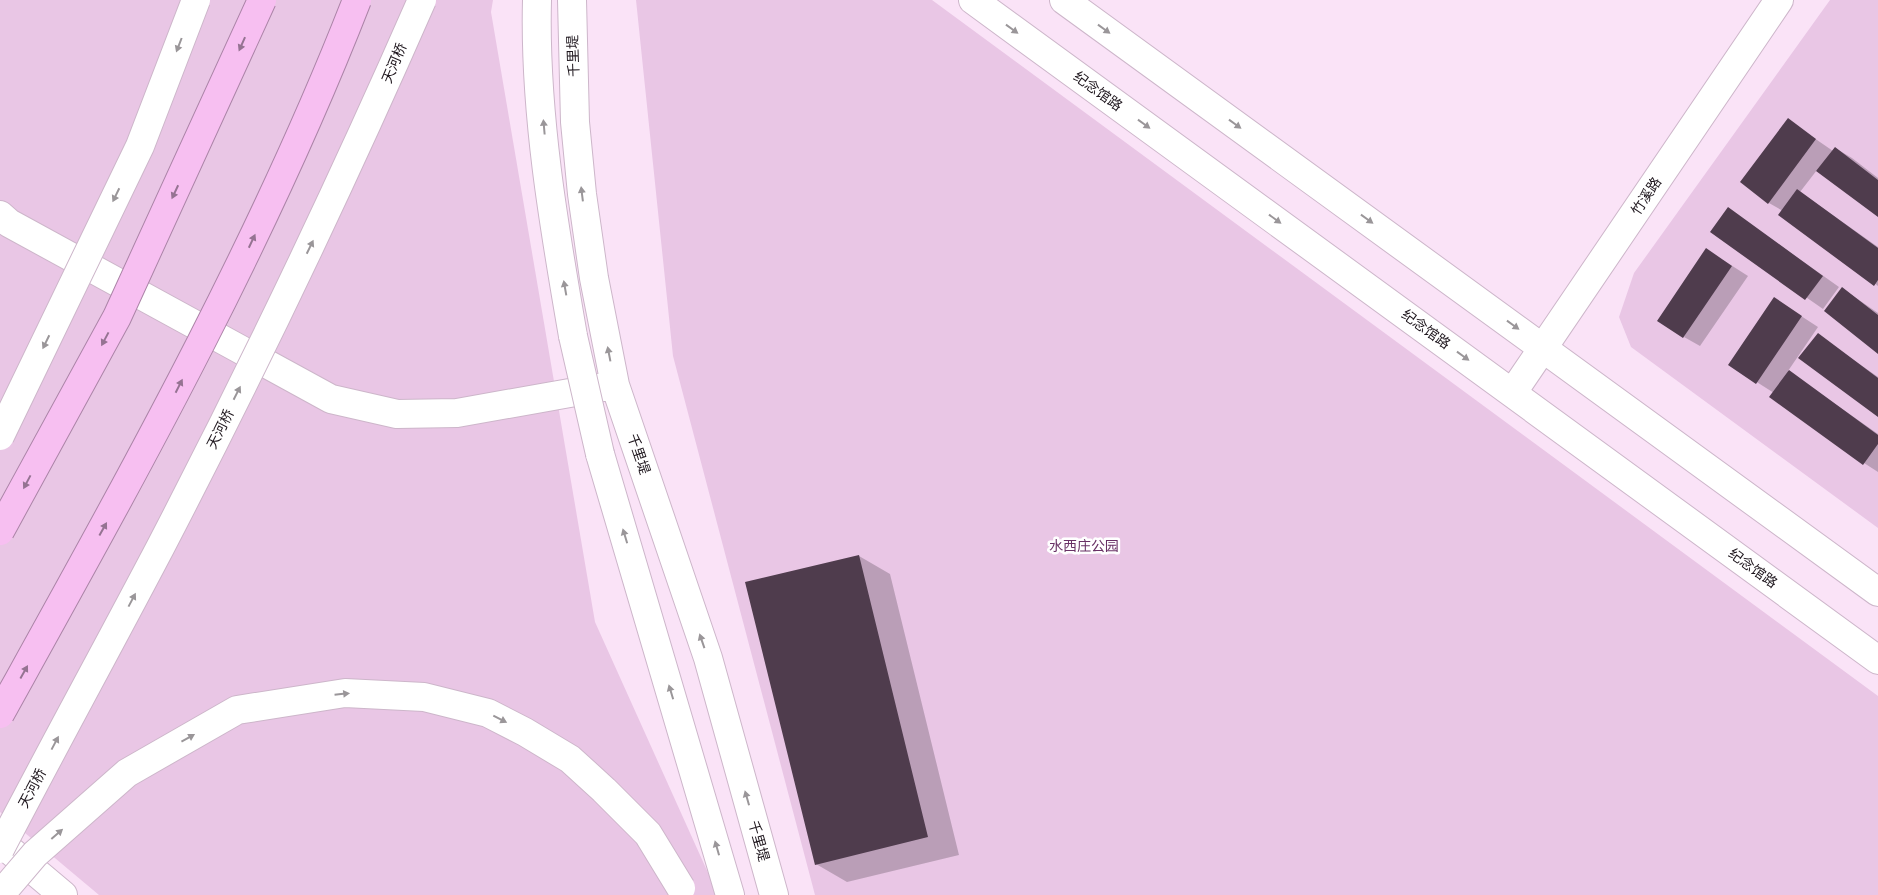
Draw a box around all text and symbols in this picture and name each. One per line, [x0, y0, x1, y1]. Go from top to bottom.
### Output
one-way arrow [1005, 23, 1018, 34]
one-way arrow [1097, 23, 1110, 34]
street label: 千里堤 [563, 35, 583, 77]
one-way arrow [238, 37, 246, 51]
one-way arrow [175, 38, 182, 53]
street label: 天河桥 [378, 40, 410, 86]
street label: 纪念馆路 [1070, 67, 1126, 115]
one-way arrow [540, 118, 548, 134]
one-way arrow [1137, 119, 1150, 129]
one-way arrow [1229, 119, 1242, 129]
street label: 竹溪路 [1627, 174, 1665, 218]
one-way arrow [171, 185, 179, 200]
one-way arrow [578, 185, 586, 201]
one-way arrow [112, 188, 120, 202]
one-way arrow [1268, 214, 1281, 225]
one-way arrow [1360, 214, 1374, 224]
one-way arrow [248, 234, 256, 248]
one-way arrow [305, 240, 314, 255]
one-way arrow [560, 279, 568, 295]
street label: 纪念馆路 [1398, 305, 1454, 353]
one-way arrow [1506, 320, 1520, 330]
one-way arrow [101, 332, 109, 346]
one-way arrow [41, 334, 50, 349]
one-way arrow [605, 346, 613, 361]
one-way arrow [1456, 351, 1470, 361]
one-way arrow [175, 379, 183, 393]
one-way arrow [233, 386, 241, 400]
street label: 天河桥 [202, 406, 238, 452]
street label: 千里堤 [624, 431, 654, 477]
one-way arrow [23, 475, 32, 489]
one-way arrow [98, 523, 107, 536]
one-way arrow [620, 529, 628, 544]
park label: 水西庄公园 [1049, 537, 1119, 555]
street label: 纪念馆路 [1725, 544, 1781, 592]
one-way arrow [128, 593, 136, 607]
one-way arrow [698, 634, 705, 649]
one-way arrow [19, 665, 28, 678]
one-way arrow [666, 685, 674, 700]
one-way arrow [334, 690, 350, 698]
one-way arrow [493, 715, 508, 723]
one-way arrow [181, 734, 194, 743]
one-way arrow [51, 736, 59, 751]
street label: 天河桥 [14, 765, 50, 811]
one-way arrow [742, 790, 750, 805]
street label: 千里堤 [745, 818, 773, 864]
one-way arrow [51, 828, 63, 840]
one-way arrow [712, 841, 720, 856]

